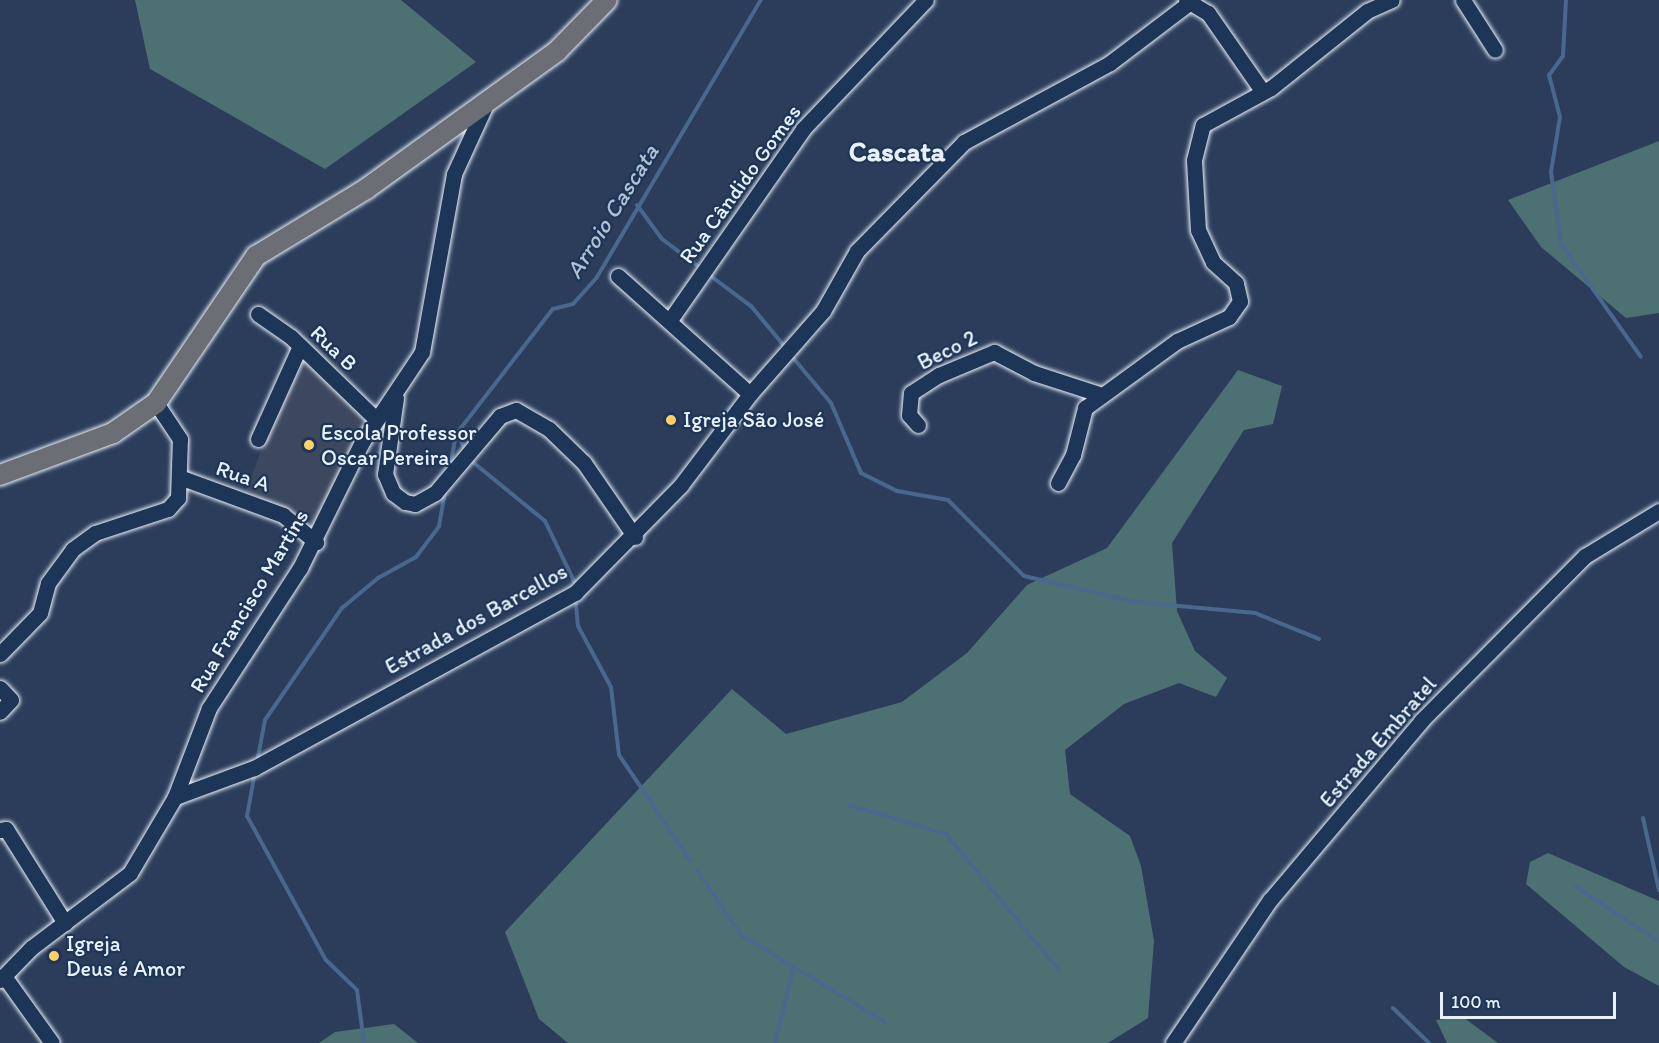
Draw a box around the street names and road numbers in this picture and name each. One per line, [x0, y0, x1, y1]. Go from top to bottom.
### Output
street label: Rua Cândido Gomes [673, 99, 807, 269]
street label: Rua B [305, 319, 363, 377]
street label: Beco 2 [913, 324, 981, 376]
street label: Rua A [213, 455, 273, 497]
street label: Rua Francisco Martins [184, 504, 314, 698]
street label: Estrada dos Barcellos [380, 558, 572, 680]
street label: Estrada Embratel [1314, 671, 1442, 813]

